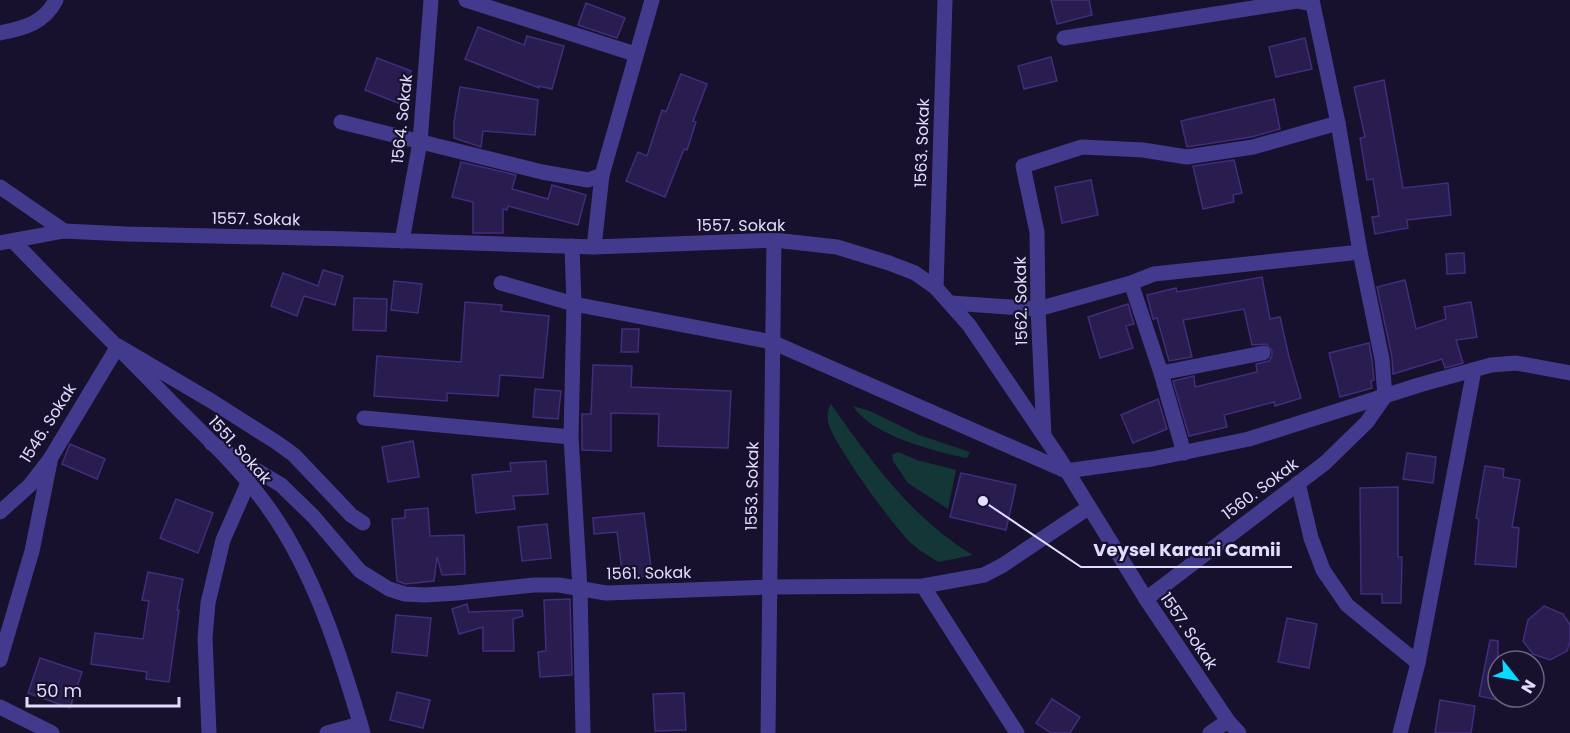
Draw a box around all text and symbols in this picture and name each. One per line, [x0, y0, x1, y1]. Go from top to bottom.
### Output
street label: 1564. Sokak [386, 72, 418, 165]
street label: 1563. Sokak [909, 97, 935, 188]
street label: 1557. Sokak [212, 207, 301, 231]
street label: 1557. Sokak [697, 214, 786, 237]
street label: 1562. Sokak [1009, 256, 1033, 346]
street label: 1546. Sokak [14, 378, 82, 467]
street label: 1551. Sokak [203, 411, 277, 490]
street label: 1553. Sokak [740, 440, 764, 531]
street label: 1560. Sokak [1217, 452, 1303, 525]
callout: Veysel Karani Camii [1081, 531, 1292, 567]
text: Veysel Karani Camii [1093, 537, 1281, 562]
street label: 1561. Sokak [606, 561, 692, 585]
street label: 1557. Sokak [1155, 588, 1224, 675]
north arrow [1486, 649, 1546, 709]
scale bar [27, 670, 178, 708]
text: N [1515, 675, 1541, 698]
text: 50 m [36, 678, 82, 703]

